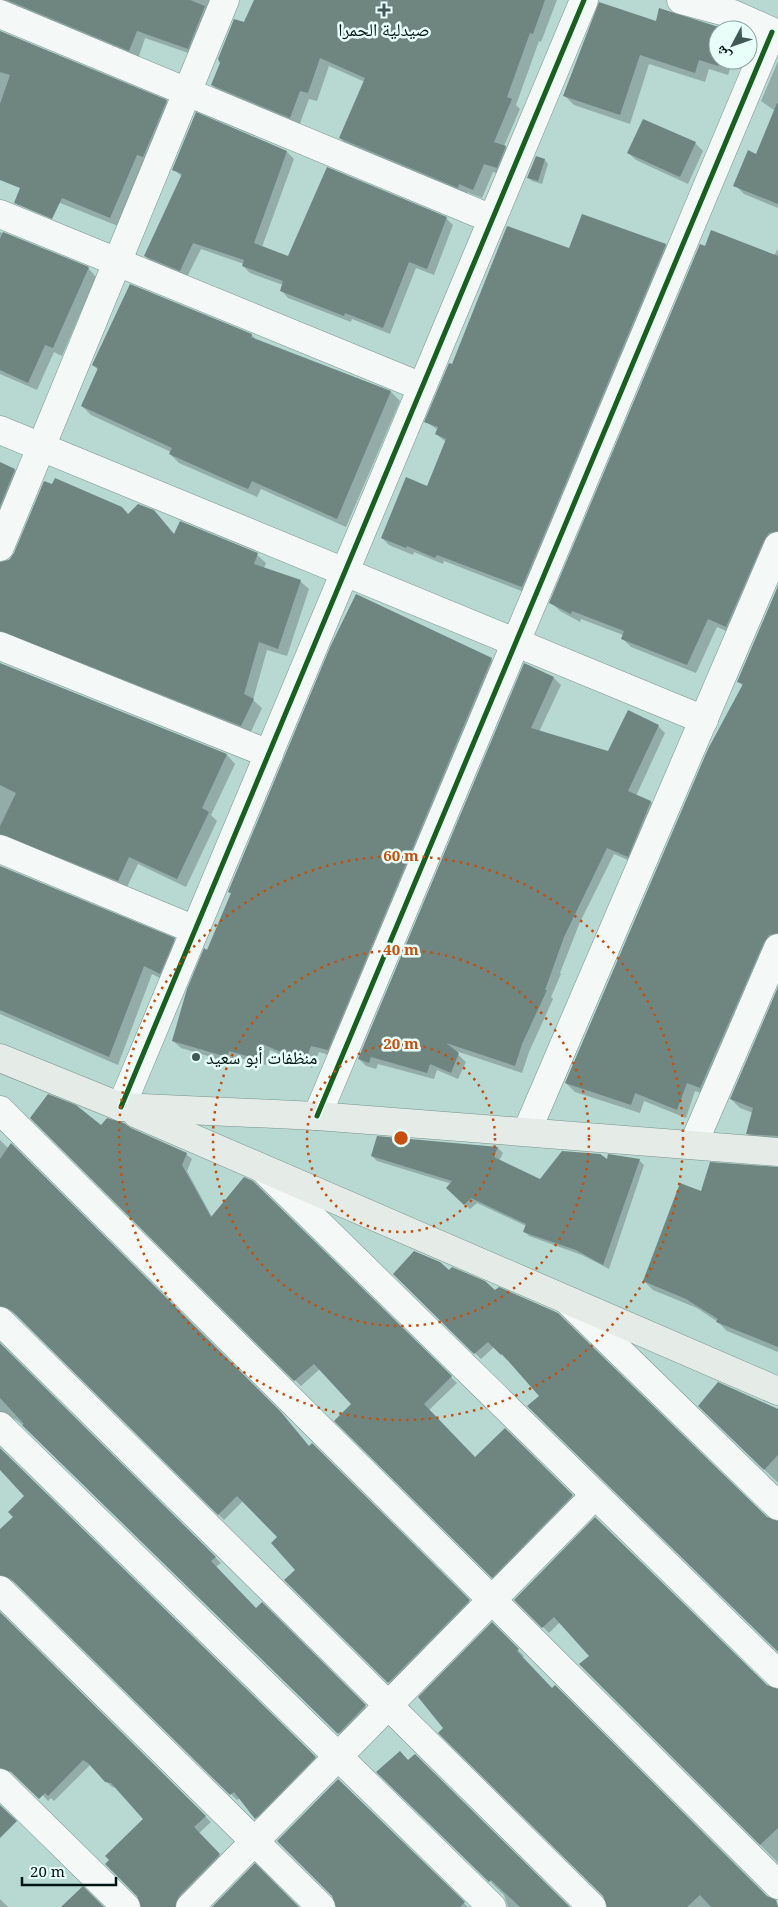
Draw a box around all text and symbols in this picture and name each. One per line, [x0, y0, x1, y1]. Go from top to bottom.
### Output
marker: صيدلية الحمرا [378, 4, 390, 16]
place label: صيدلية الحمرا [338, 17, 430, 41]
north arrow [708, 20, 758, 70]
text: ش [711, 42, 735, 66]
text: 60 m [383, 845, 419, 865]
text: 40 m [383, 939, 419, 959]
text: 20 m [383, 1033, 419, 1053]
place label: منظفات أبو سعيد [206, 1045, 318, 1069]
marker: منظفات أبو سعيد [190, 1051, 202, 1063]
centre of rings [392, 1129, 410, 1147]
scale bar [22, 1854, 116, 1886]
text: 20 m [30, 1861, 65, 1881]

